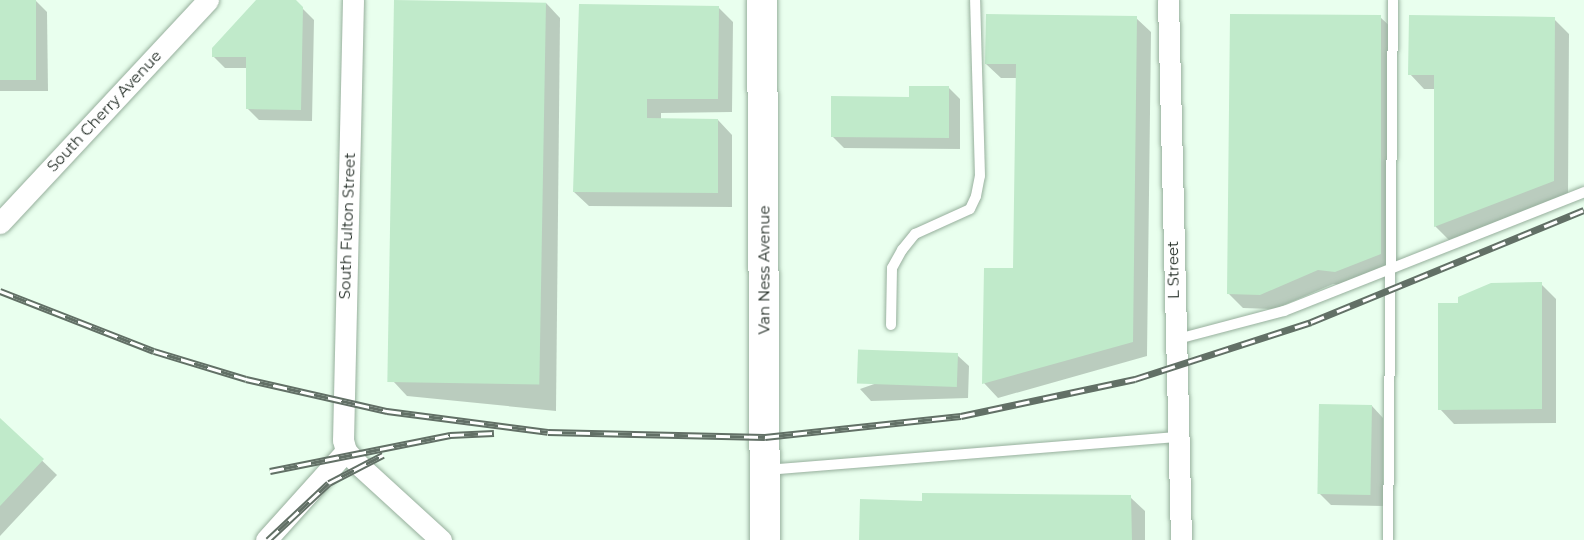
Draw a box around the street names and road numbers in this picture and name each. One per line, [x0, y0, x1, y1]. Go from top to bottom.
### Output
street label: South Cherry Avenue [43, 47, 165, 175]
street label: South Fulton Street [335, 152, 359, 300]
street label: Van Ness Avenue [755, 206, 773, 334]
street label: L Street [1163, 241, 1183, 299]

